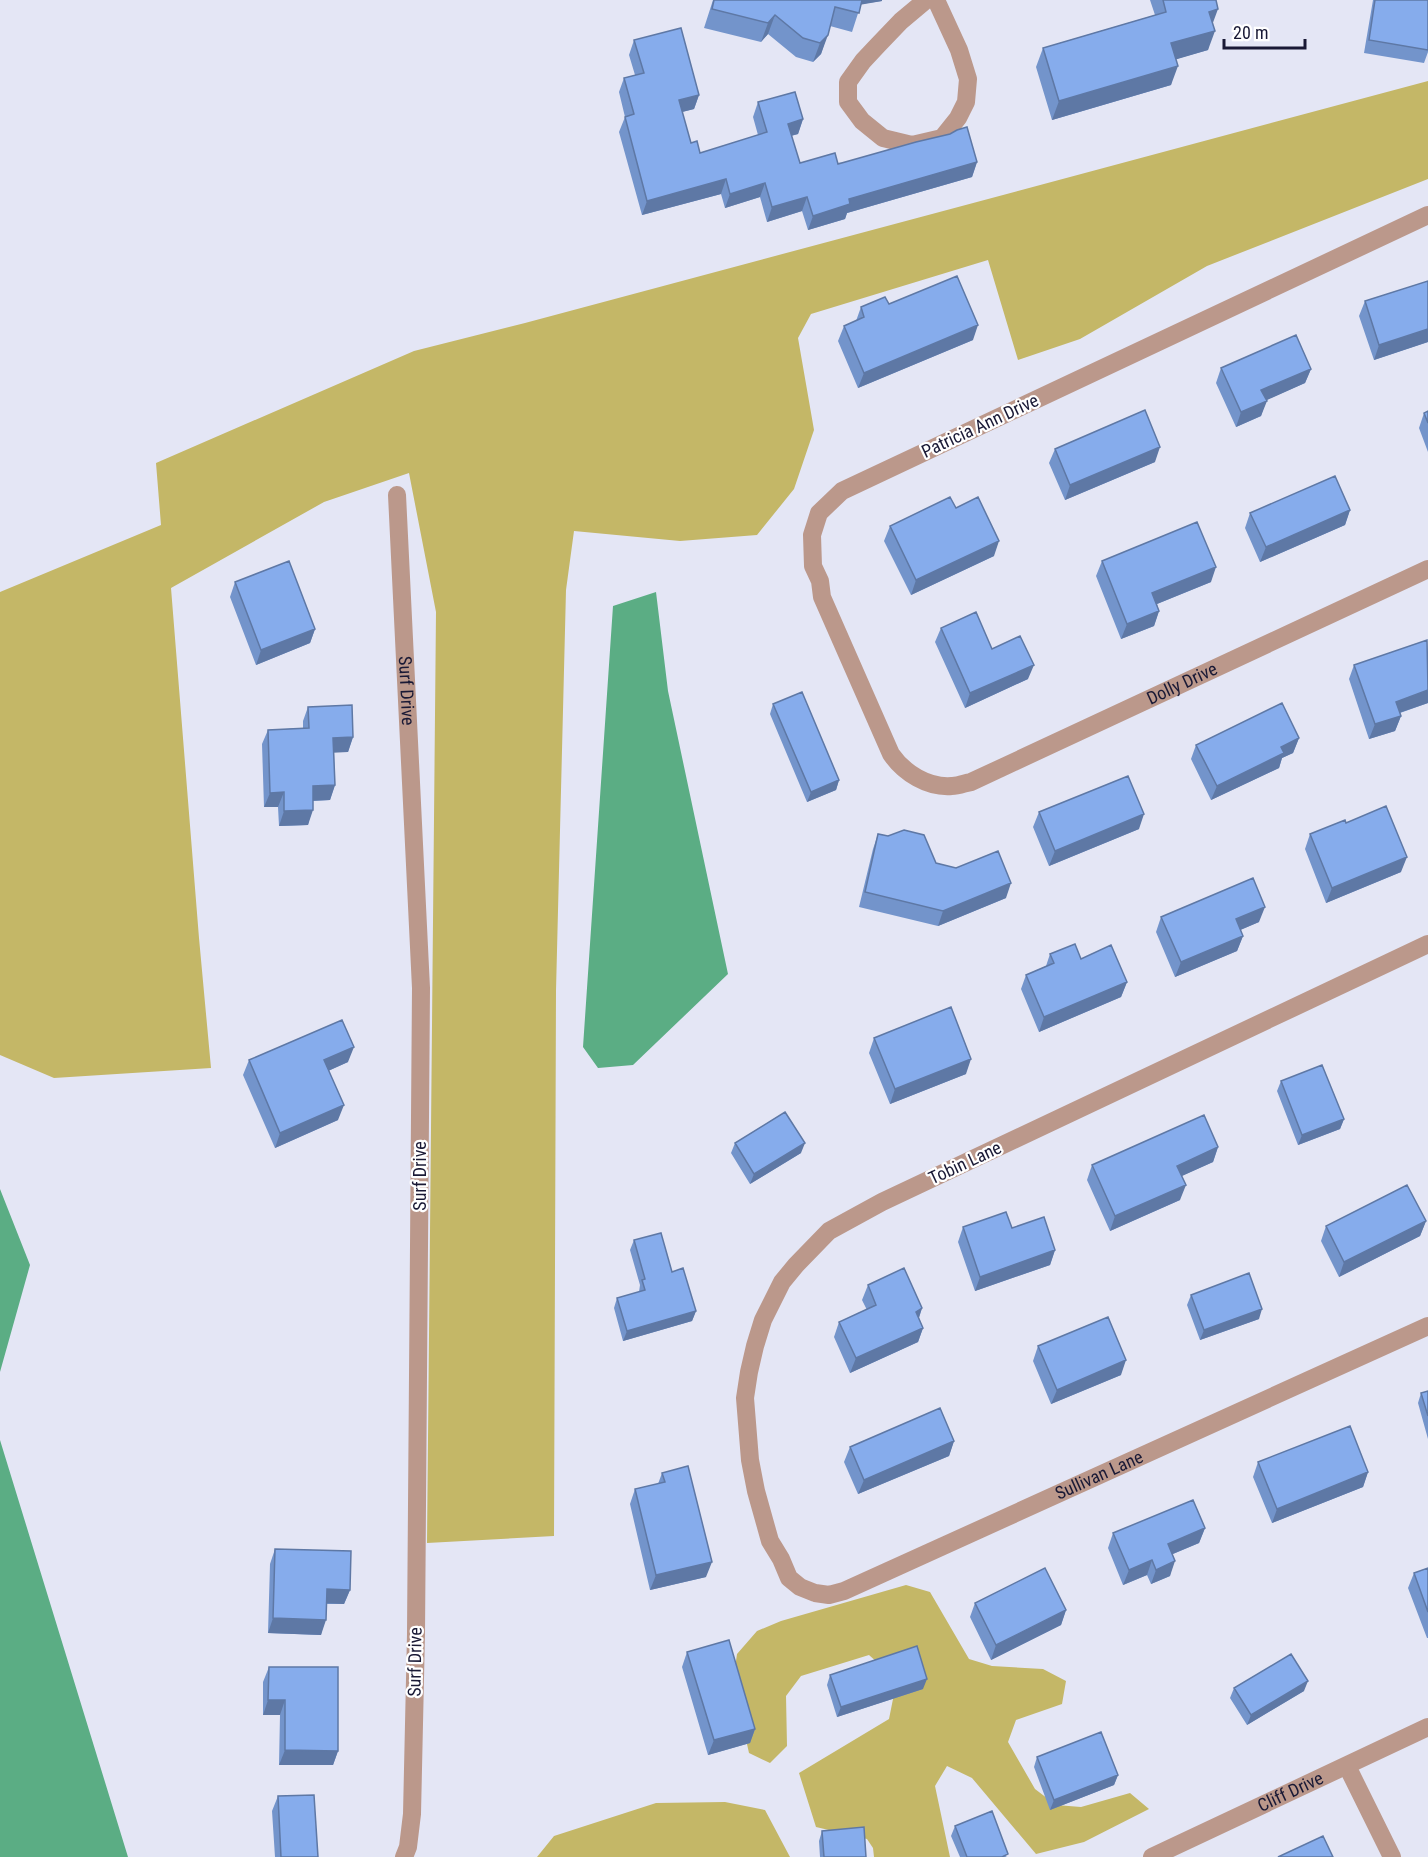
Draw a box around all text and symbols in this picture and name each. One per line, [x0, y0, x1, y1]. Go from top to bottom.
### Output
scale bar [1224, 12, 1305, 50]
text: 20 m [1233, 22, 1268, 43]
street label: Patricia Ann Drive [918, 389, 1042, 462]
street label: Surf Drive [395, 656, 419, 726]
street label: Dolly Drive [1143, 658, 1220, 709]
street label: Tobin Lane [925, 1137, 1004, 1188]
street label: Surf Drive [409, 1141, 430, 1211]
street label: Sullivan Lane [1052, 1446, 1146, 1504]
street label: Surf Drive [403, 1627, 426, 1697]
street label: Cliff Drive [1254, 1767, 1326, 1816]

